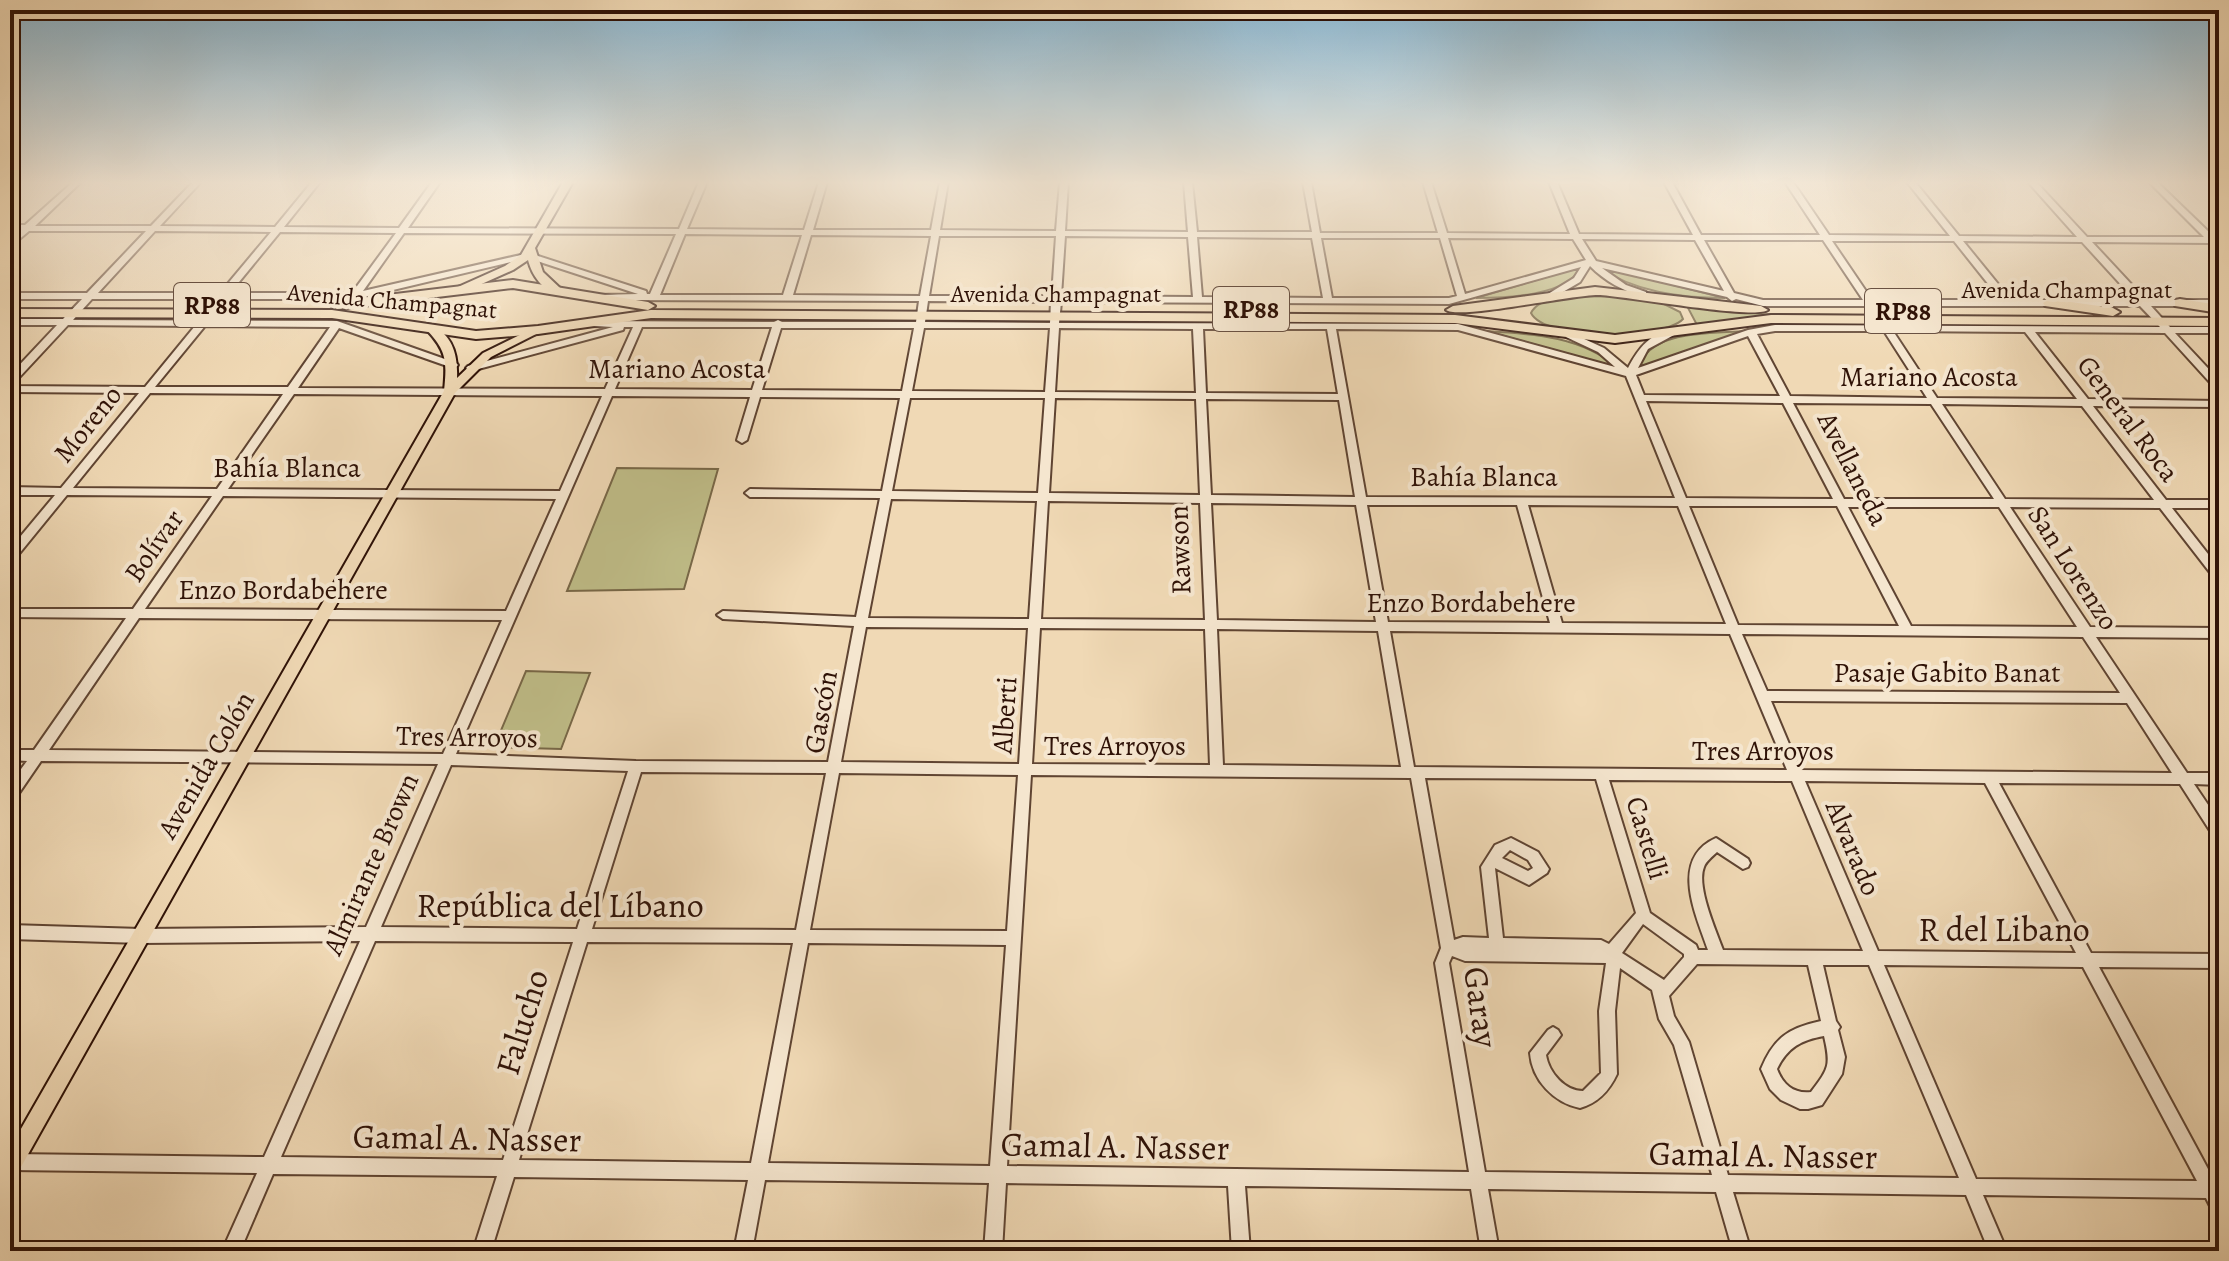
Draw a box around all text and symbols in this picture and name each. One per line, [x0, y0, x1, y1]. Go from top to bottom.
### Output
street label: Avenida Champagnat [1961, 274, 2172, 306]
street label: Avenida Champagnat [285, 276, 498, 326]
street label: Avenida Champagnat [950, 278, 1161, 310]
road number: RP88 [174, 283, 250, 327]
road number: RP88 [1213, 287, 1289, 331]
road number: RP88 [1865, 289, 1941, 333]
street label: General Roca [2068, 348, 2188, 490]
street label: Mariano Acosta [588, 350, 766, 388]
street label: Mariano Acosta [1840, 358, 2018, 396]
street label: Moreno [45, 377, 131, 471]
street label: Avellaneda [1808, 405, 1898, 532]
street label: Bahía Blanca [213, 449, 361, 487]
street label: Bahía Blanca [1410, 458, 1558, 496]
street label: San Lorenzo [2019, 498, 2127, 638]
street label: Bolívar [115, 502, 193, 590]
street label: Rawson [1159, 505, 1201, 595]
street label: Enzo Bordabehere [178, 571, 388, 609]
street label: Enzo Bordabehere [1366, 584, 1576, 622]
street label: Pasaje Gabito Banat [1834, 654, 2061, 692]
street label: Gascón [795, 668, 847, 756]
street label: Alberti [983, 675, 1027, 756]
street label: Avenida Colón [148, 684, 264, 846]
street label: Tres Arroyos [396, 717, 538, 757]
street label: Tres Arroyos [1044, 727, 1186, 765]
street label: Tres Arroyos [1692, 732, 1834, 770]
street label: Almirante Brown [313, 767, 428, 962]
street label: Castelli [1616, 792, 1678, 884]
street label: Alvarado [1816, 794, 1890, 902]
street label: República del Líbano [416, 882, 704, 929]
street label: R del Libano [1918, 906, 2090, 953]
street label: Falucho [484, 963, 560, 1081]
street label: Garay [1452, 964, 1510, 1051]
street label: Gamal A. Nasser [352, 1113, 582, 1163]
street label: Gamal A. Nasser [1000, 1121, 1230, 1171]
street label: Gamal A. Nasser [1648, 1130, 1878, 1180]

